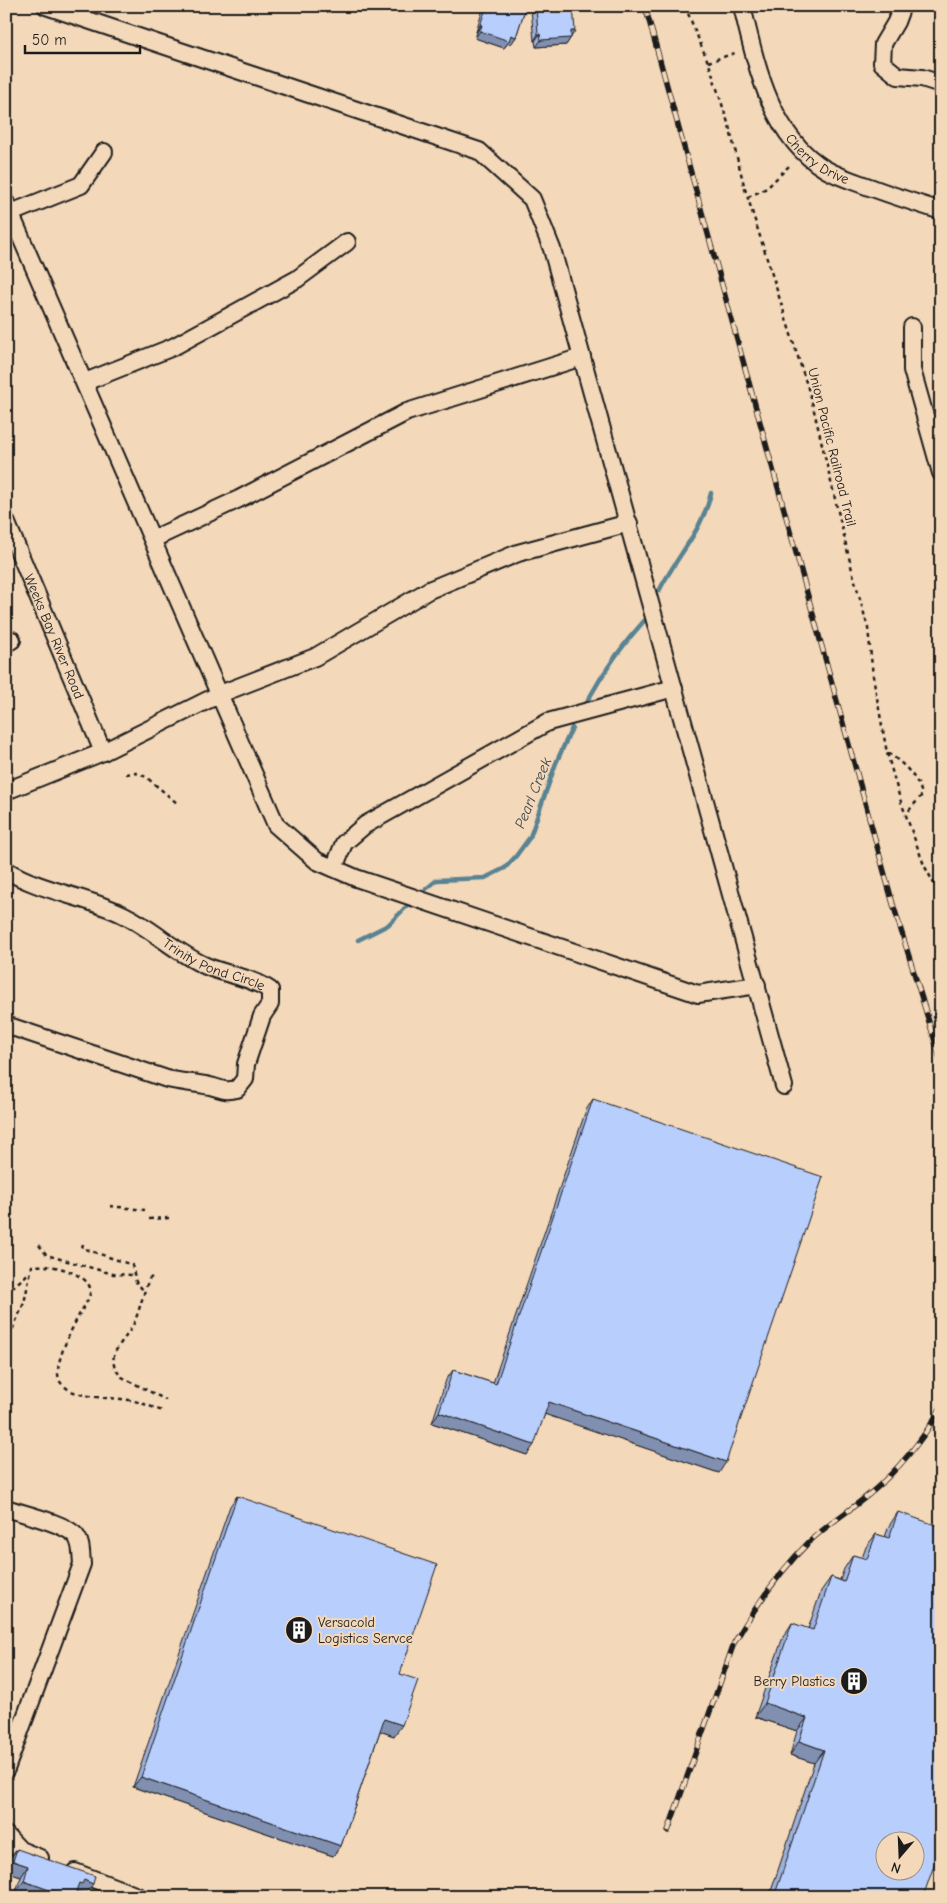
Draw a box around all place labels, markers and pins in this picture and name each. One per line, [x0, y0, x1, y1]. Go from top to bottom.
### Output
place label: Versacold Logistics Servce [318, 1614, 413, 1647]
building icon: Versacold Logistics Servce [284, 1615, 314, 1645]
building icon: Berry Plastics [839, 1666, 869, 1696]
place label: Berry Plastics [754, 1673, 835, 1690]

